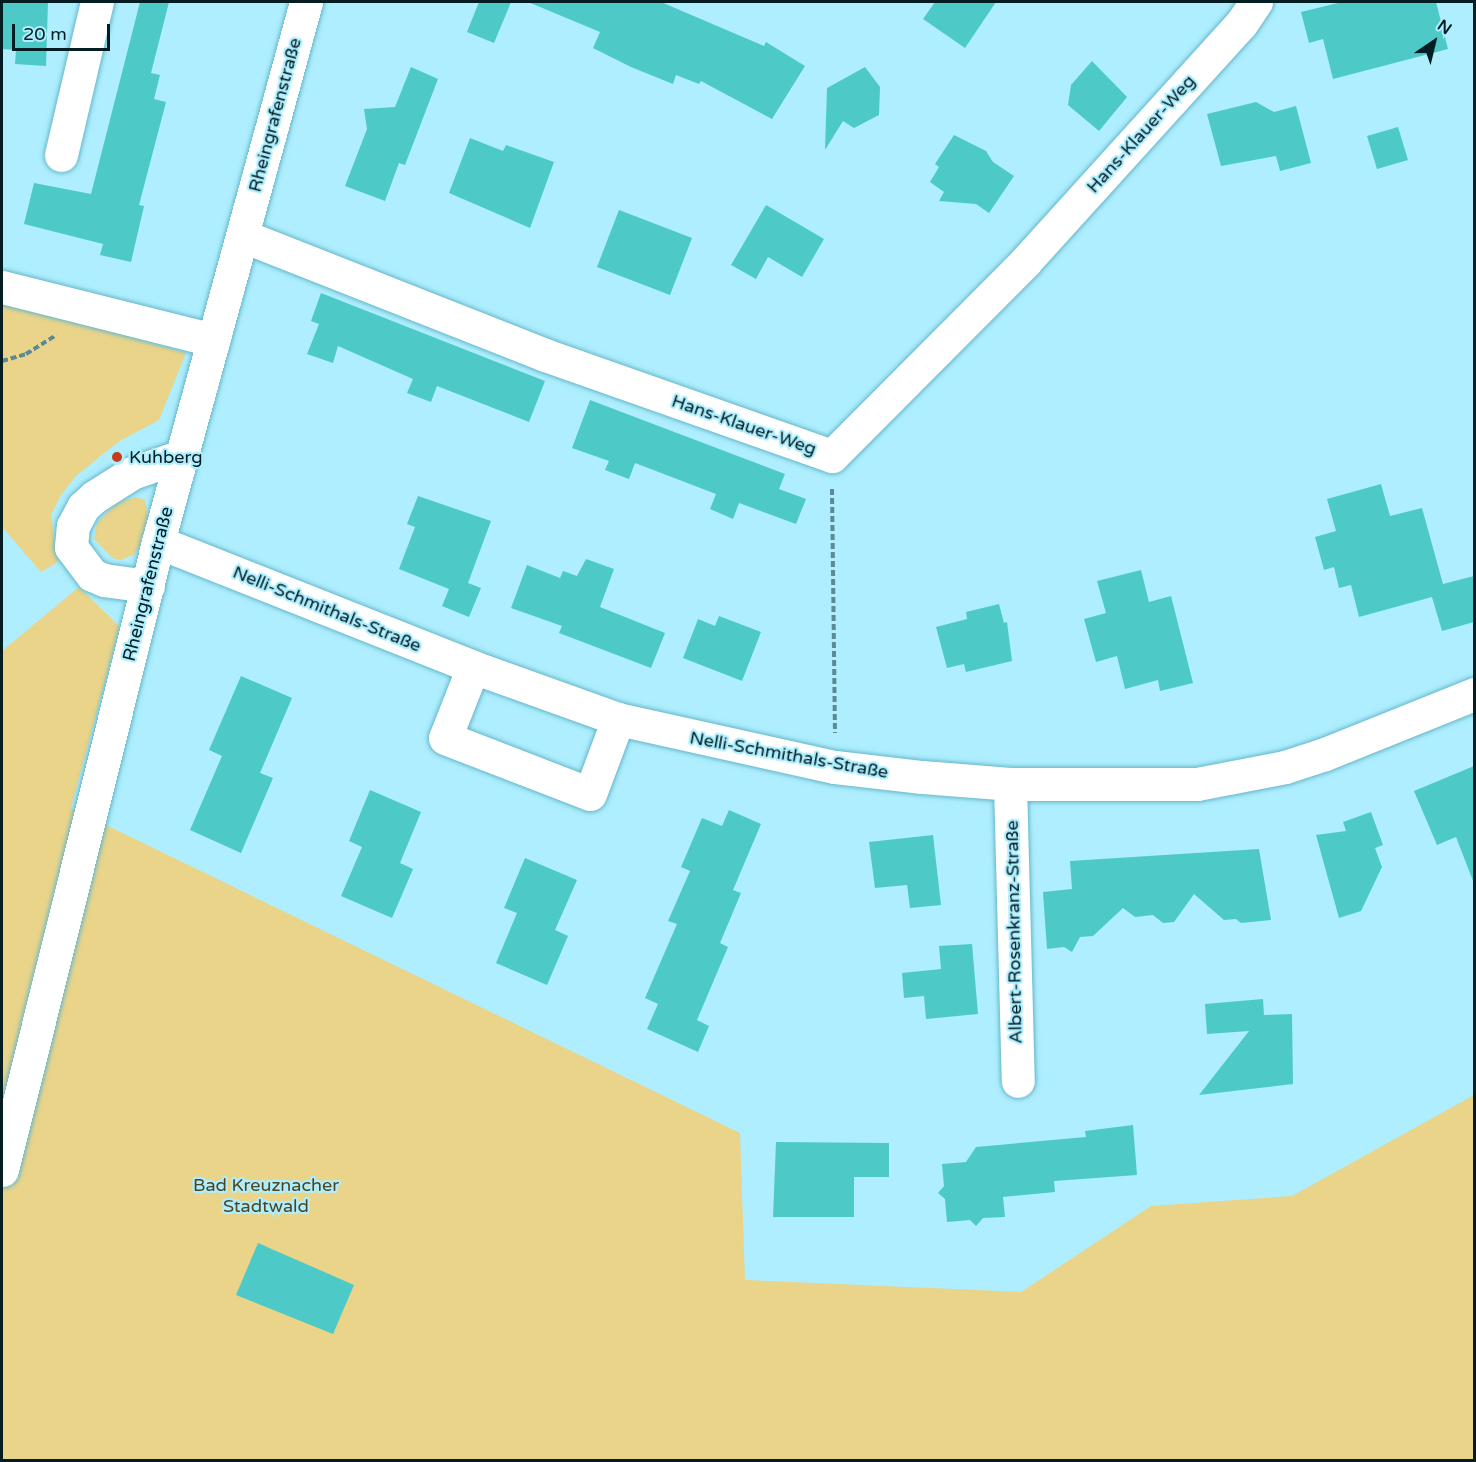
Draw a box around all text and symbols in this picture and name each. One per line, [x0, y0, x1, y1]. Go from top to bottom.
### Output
scale bar [15, 12, 112, 50]
north arrow [1404, 12, 1464, 72]
text: N [1433, 15, 1455, 39]
text: 20 m [23, 23, 67, 45]
street label: Rheingrafenstraße [244, 36, 306, 194]
street label: Hans-Klauer-Weg [1082, 70, 1200, 198]
street label: Hans-Klauer-Weg [669, 390, 819, 460]
place label: Kuhberg [129, 446, 203, 468]
marker: Kuhberg [110, 450, 124, 464]
street label: Rheingrafenstraße [118, 504, 178, 664]
street label: Nelli-Schmithals-Straße [230, 561, 424, 657]
street label: Nelli-Schmithals-Straße [688, 727, 890, 783]
street label: Albert-Rosenkranz-Straße [1001, 820, 1027, 1044]
park label: Bad Kreuznacher Stadtwald [193, 1175, 339, 1218]

